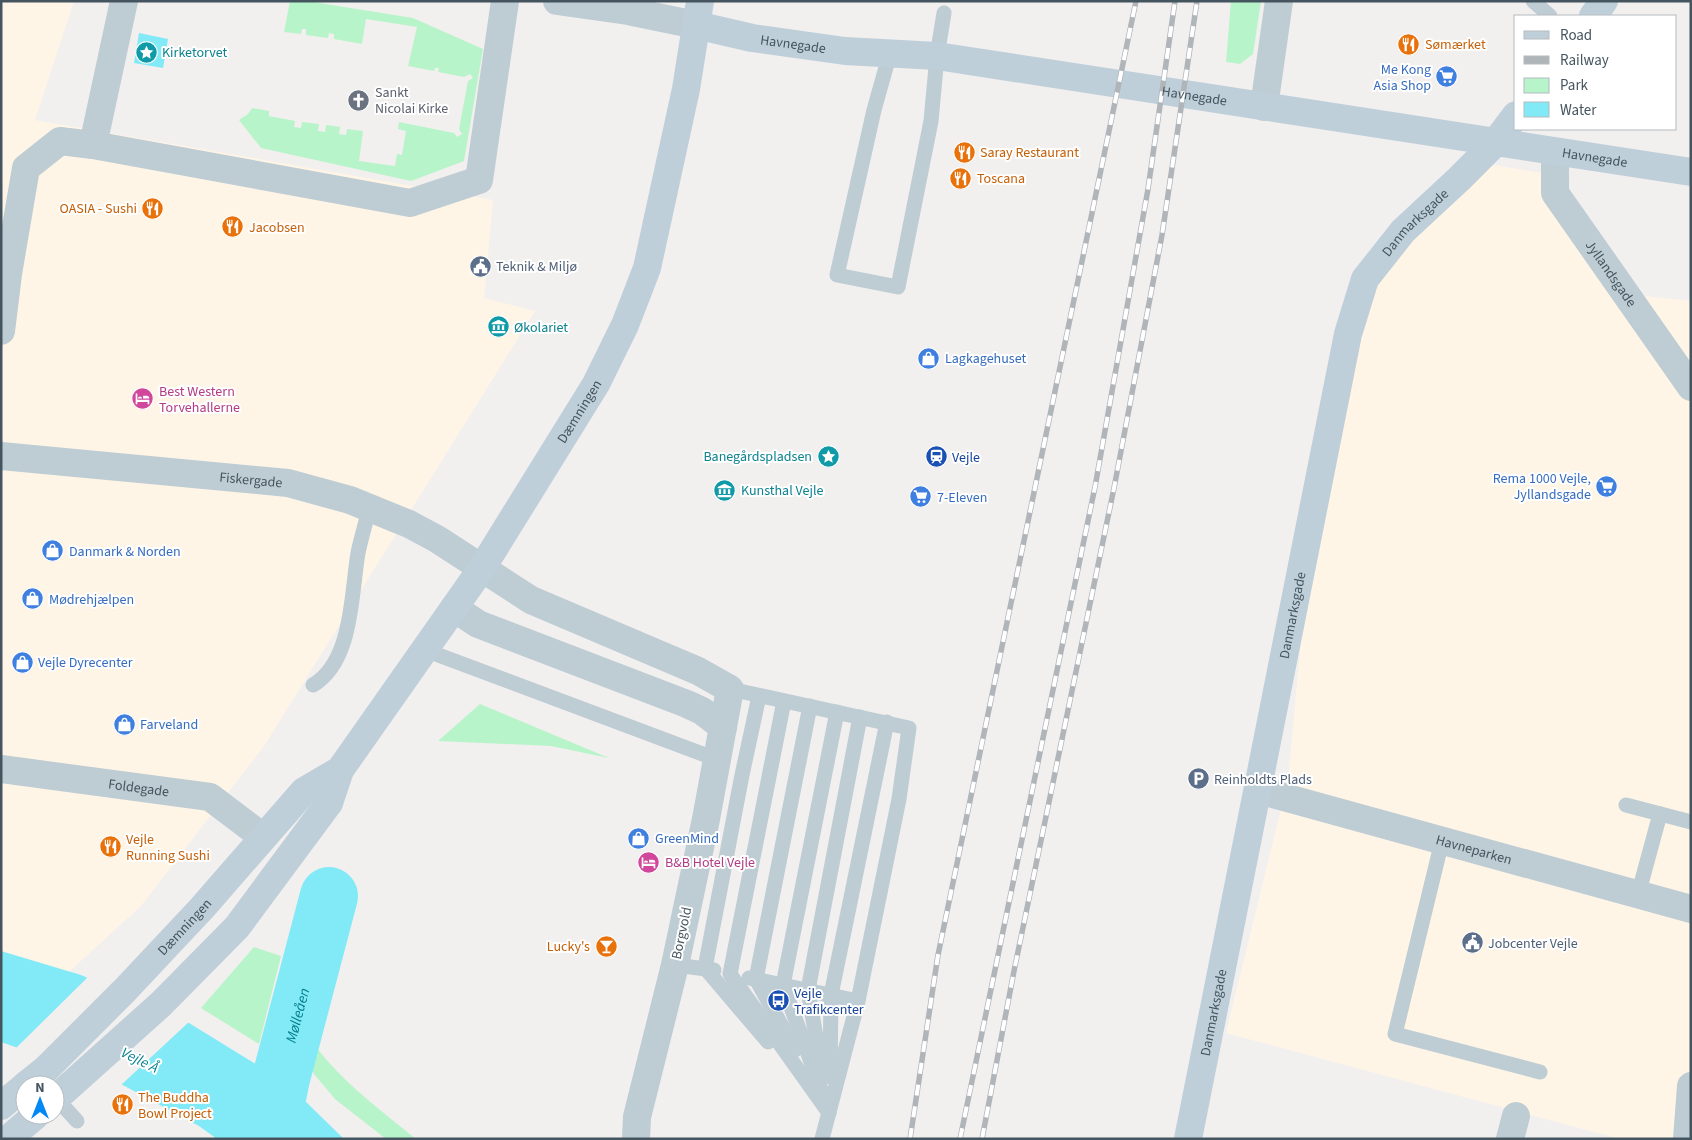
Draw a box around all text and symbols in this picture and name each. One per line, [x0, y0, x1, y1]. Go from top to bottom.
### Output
legend [1514, 15, 1677, 130]
text: Road [1560, 25, 1592, 46]
street label: Havnegade [759, 30, 827, 59]
restaurant icon: Sømærket [1397, 32, 1421, 56]
place label: Sømærket [1425, 35, 1486, 55]
place icon: Kirketorvet [134, 40, 158, 64]
place label: Kirketorvet [162, 43, 228, 63]
text: Railway [1560, 50, 1609, 71]
place label: Me Kong Asia Shop [1373, 60, 1431, 96]
supermarket icon: Me Kong Asia Shop [1435, 65, 1459, 89]
text: Park [1560, 75, 1589, 96]
street label: Havnegade [1160, 82, 1228, 111]
place label: Sankt Nicolai Kirke [375, 83, 448, 119]
church icon: Sankt Nicolai Kirke [347, 88, 371, 112]
text: Water [1560, 100, 1597, 121]
restaurant icon: Saray Restaurant [952, 140, 976, 164]
place label: Saray Restaurant [980, 143, 1079, 163]
street label: Havnegade [1561, 143, 1629, 173]
restaurant icon: Toscana [949, 166, 973, 190]
place label: Toscana [977, 169, 1025, 189]
street label: Danmarksgade [1378, 184, 1453, 261]
restaurant icon: OASIA - Sushi [141, 196, 165, 220]
place label: OASIA - Sushi [60, 199, 137, 219]
restaurant icon: Jacobsen [221, 215, 245, 239]
place label: Jacobsen [249, 218, 305, 238]
street label: Jyllandsgade [1580, 236, 1641, 311]
public building icon: Teknik & Miljø [468, 254, 492, 278]
place label: Teknik & Miljø [496, 257, 577, 277]
museum icon: Økolariet [486, 315, 510, 339]
place label: Økolariet [514, 318, 568, 338]
shop icon: Lagkagehuset [917, 346, 941, 370]
place label: Lagkagehuset [945, 349, 1026, 369]
street label: Dæmningen [553, 376, 607, 447]
place label: Best Western Torvehallerne [159, 382, 240, 418]
hotel icon: Best Western Torvehallerne [131, 387, 155, 411]
place icon: Banegårdspladsen [816, 444, 840, 468]
station icon: Vejle [924, 445, 948, 469]
place label: Banegårdspladsen [703, 447, 812, 467]
place label: Vejle [952, 448, 980, 468]
street label: Fiskergade [218, 468, 283, 493]
place label: Rema 1000 Vejle, Jyllandsgade [1493, 469, 1591, 505]
supermarket icon: Rema 1000 Vejle, Jyllandsgade [1595, 474, 1619, 498]
museum icon: Kunsthal Vejle [713, 478, 737, 502]
place label: Kunsthal Vejle [741, 481, 824, 501]
supermarket icon: 7-Eleven [909, 485, 933, 509]
place label: 7-Eleven [937, 488, 987, 508]
shop icon: Danmark & Norden [41, 539, 65, 563]
place label: Danmark & Norden [69, 542, 181, 562]
street label: Danmarksgade [1275, 570, 1312, 661]
shop icon: Mødrehjælpen [21, 587, 45, 611]
place label: Mødrehjælpen [49, 590, 134, 610]
shop icon: Vejle Dyrecenter [10, 650, 34, 674]
place label: Vejle Dyrecenter [38, 653, 133, 673]
shop icon: Farveland [112, 712, 136, 736]
place label: Farveland [140, 715, 198, 735]
parking icon: Reinholdts Plads [1186, 767, 1210, 791]
place label: Reinholdts Plads [1214, 770, 1312, 790]
street label: Foldegade [107, 774, 170, 802]
shop icon: GreenMind [627, 826, 651, 850]
place label: GreenMind [655, 829, 719, 849]
place label: Vejle Running Sushi [126, 830, 210, 866]
street label: Havneparken [1433, 830, 1514, 870]
restaurant icon: Vejle Running Sushi [98, 835, 122, 859]
hotel icon: B&B Hotel Vejle [637, 850, 661, 874]
place label: B&B Hotel Vejle [665, 853, 755, 873]
street label: Dæmningen [153, 895, 217, 960]
street label: Borgvold [667, 905, 697, 961]
public building icon: Jobcenter Vejle [1460, 931, 1484, 955]
bar icon: Lucky's [594, 934, 618, 958]
place label: Jobcenter Vejle [1488, 934, 1578, 954]
place label: Lucky's [547, 937, 590, 957]
street label: Danmarksgade [1196, 967, 1233, 1058]
place label: Vejle Trafikcenter [794, 984, 864, 1020]
water label: Mølleåen [281, 986, 315, 1045]
bus stop icon: Vejle Trafikcenter [766, 989, 790, 1013]
water label: Vejle Å [117, 1042, 162, 1079]
north arrow [15, 1075, 65, 1125]
text: N [35, 1078, 45, 1098]
place label: The Buddha Bowl Project [138, 1088, 212, 1124]
restaurant icon: The Buddha Bowl Project [110, 1093, 134, 1117]

